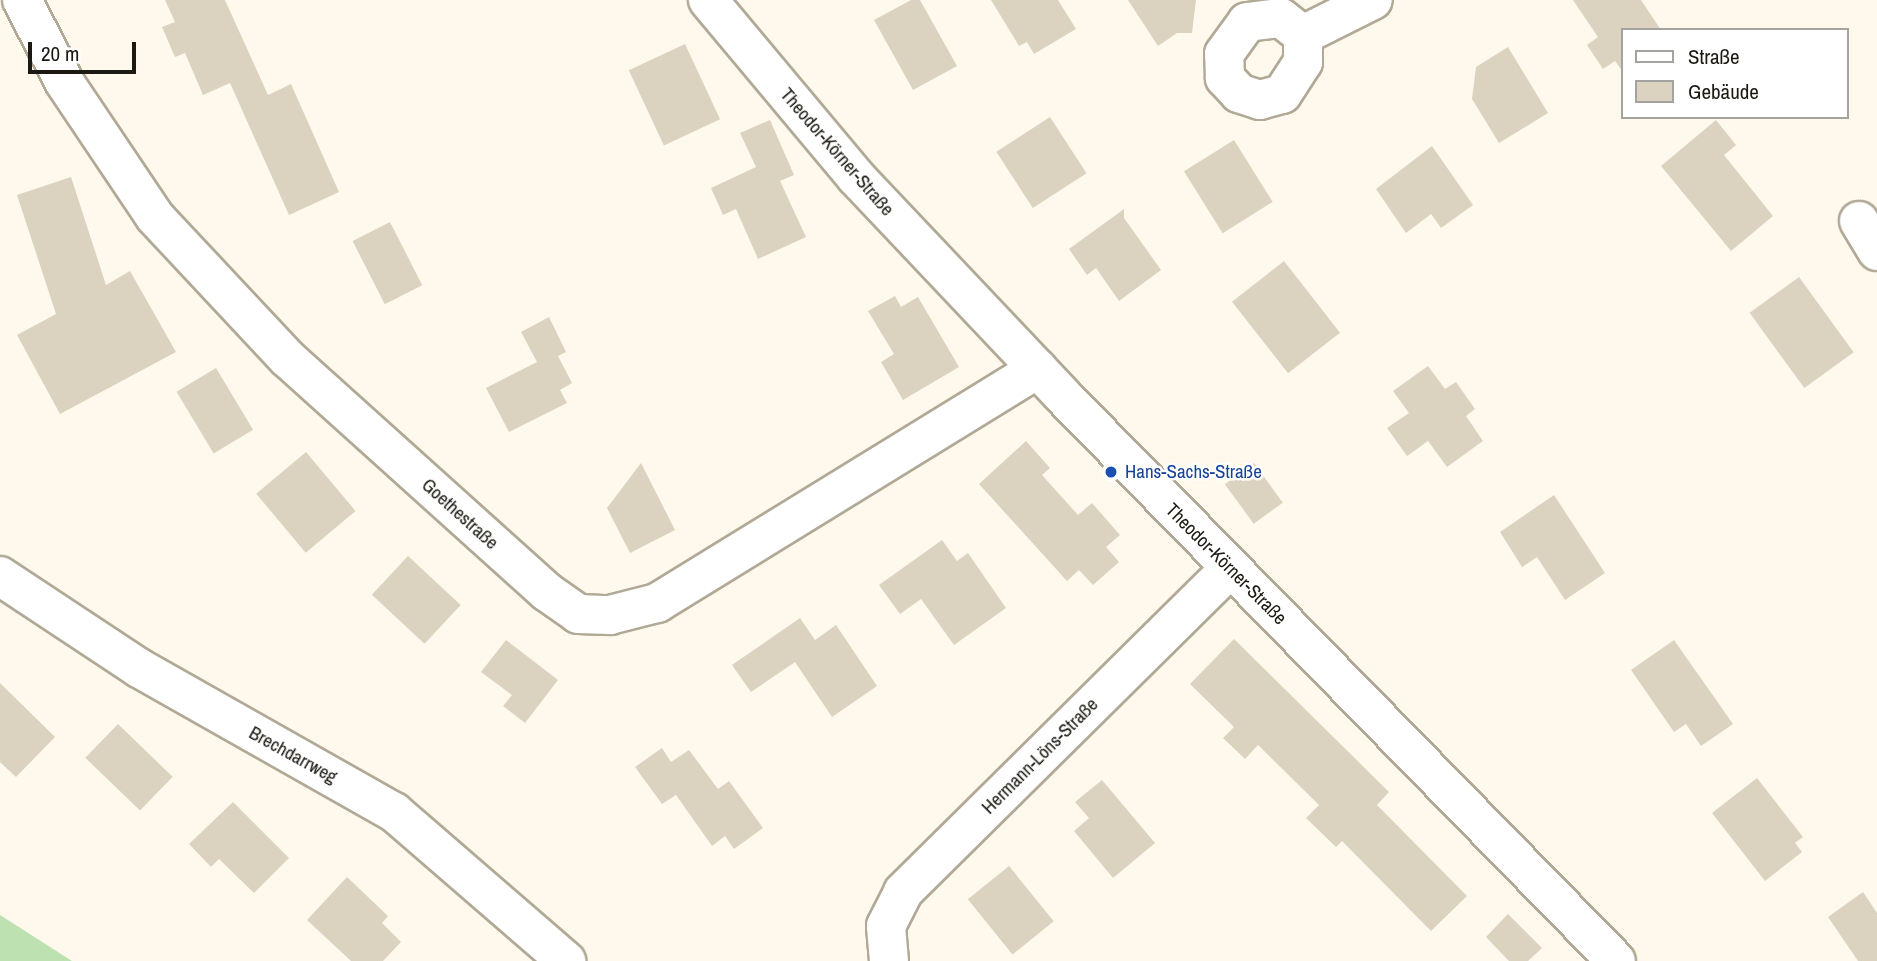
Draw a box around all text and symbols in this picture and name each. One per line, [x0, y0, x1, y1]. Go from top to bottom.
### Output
scale bar [32, 28, 140, 72]
legend [1622, 28, 1849, 119]
text: 20 m [41, 39, 79, 68]
text: Straße [1688, 42, 1740, 71]
text: Gebäude [1688, 77, 1759, 106]
street label: Theodor-Körner-Straße [775, 83, 899, 221]
place label: Hans-Sachs-Straße [1125, 461, 1262, 483]
marker: Hans-Sachs-Straße [1103, 464, 1119, 480]
street label: Goethestraße [417, 474, 503, 554]
street label: Theodor-Körner-Straße [1161, 499, 1291, 629]
street label: Hermann-Löns-Straße [977, 693, 1103, 819]
street label: Brechdarrweg [245, 722, 341, 788]

